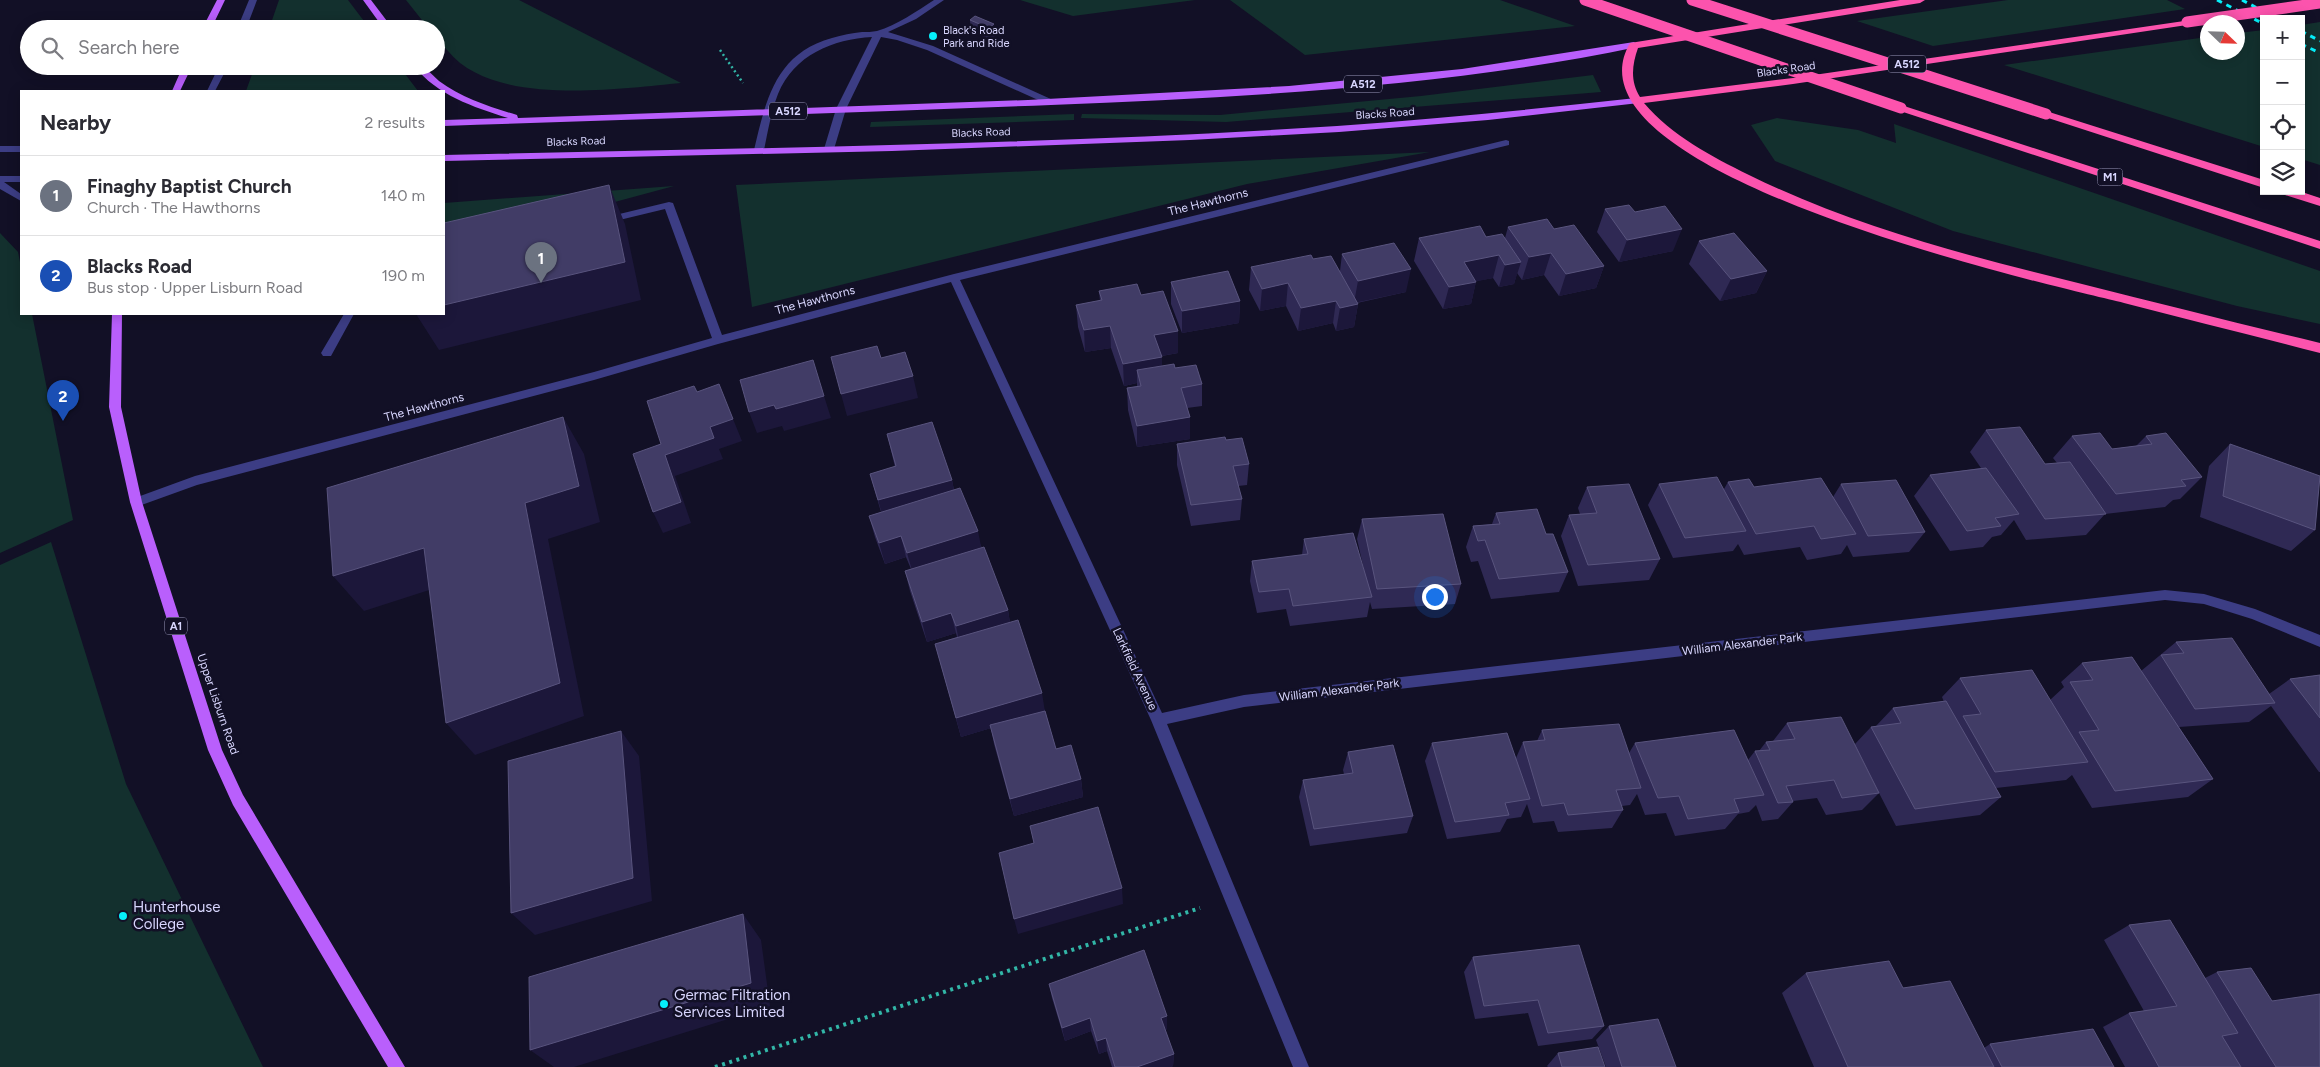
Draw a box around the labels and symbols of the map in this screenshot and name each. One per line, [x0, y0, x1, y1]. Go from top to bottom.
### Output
north arrow [2200, 15, 2245, 60]
place label: Black's Road Park and Ride [943, 24, 1009, 50]
marker: Black's Road Park and Ride [927, 30, 939, 42]
road number: A512 [1888, 56, 1926, 72]
street label: Blacks Road [1756, 59, 1816, 80]
road number: A512 [1344, 76, 1382, 92]
road number: A512 [769, 102, 807, 120]
street label: Blacks Road [1355, 105, 1415, 122]
street label: Blacks Road [951, 125, 1011, 140]
street label: Blacks Road [546, 134, 606, 149]
road number: M1 [2098, 168, 2122, 186]
street label: The Hawthorns [1167, 185, 1250, 219]
pin: 1 [525, 242, 557, 283]
street label: The Hawthorns [774, 283, 857, 317]
pin: 2 [47, 380, 79, 421]
street label: The Hawthorns [383, 390, 466, 424]
your location [1422, 584, 1448, 610]
road number: A1 [165, 618, 187, 634]
street label: Larkfield Avenue [1110, 626, 1160, 713]
street label: William Alexander Park [1681, 630, 1803, 658]
street label: Upper Lisburn Road [194, 652, 242, 756]
street label: William Alexander Park [1278, 676, 1400, 704]
place label: Hunterhouse College [133, 898, 221, 933]
marker: Hunterhouse College [117, 910, 129, 922]
place label: Germac Filtration Services Limited [674, 986, 790, 1021]
marker: Germac Filtration Services Limited [658, 998, 670, 1010]

